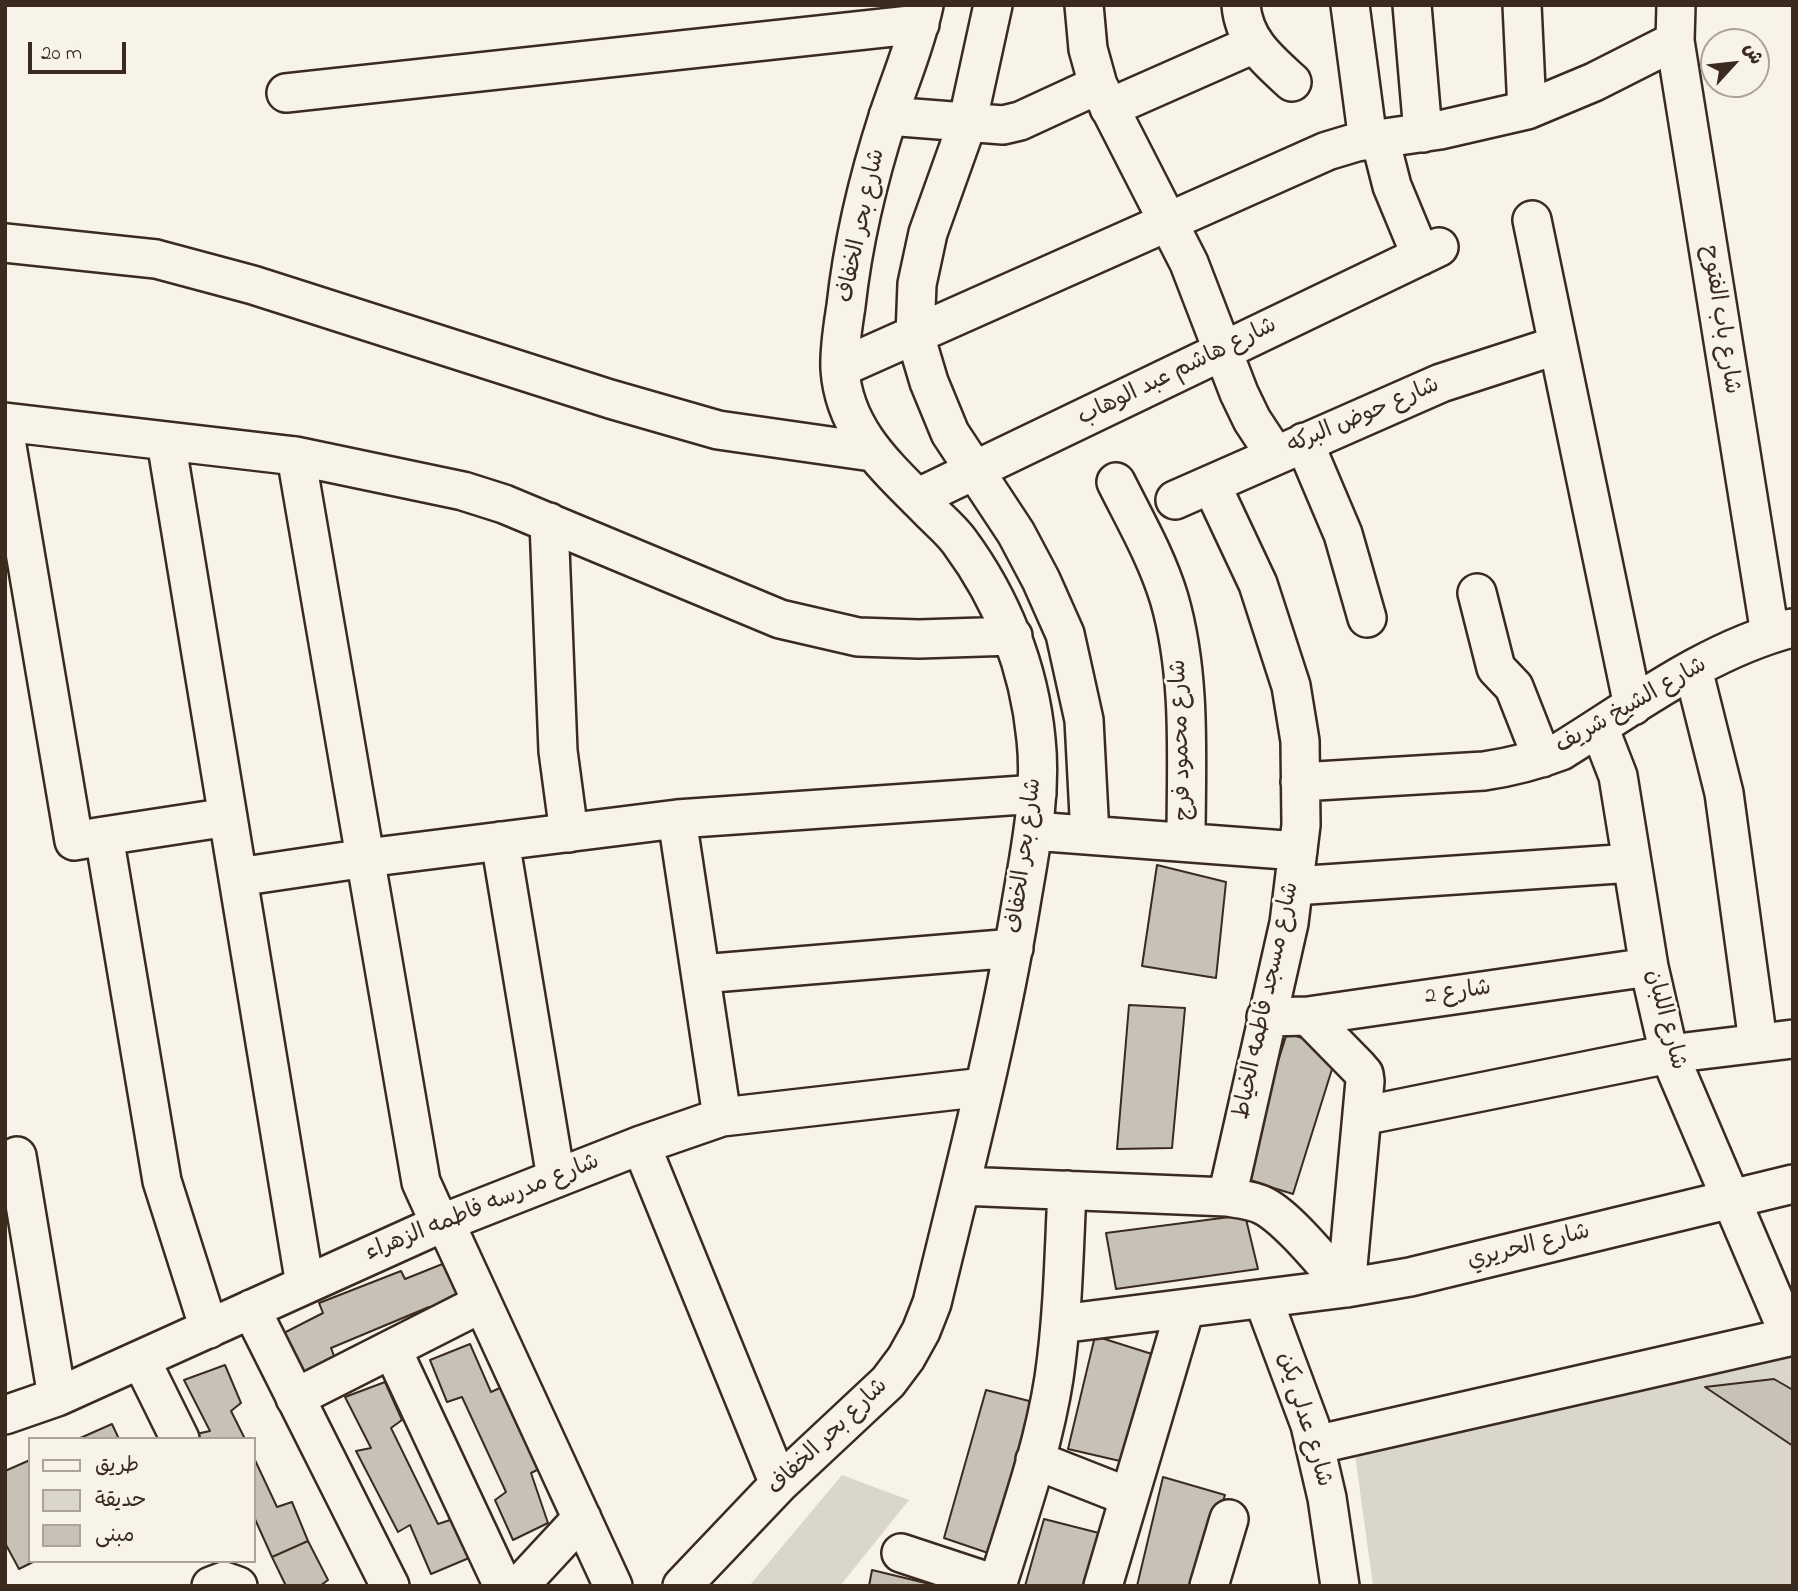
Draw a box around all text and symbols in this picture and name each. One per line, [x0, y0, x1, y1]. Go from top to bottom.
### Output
scale bar [32, 28, 130, 72]
north arrow [1700, 28, 1770, 98]
text: 20 m [41, 39, 82, 69]
text: ش [1736, 39, 1769, 70]
street label: شارع بحر الخفاف [833, 147, 893, 305]
street label: شارع باب الفتوح [1694, 244, 1744, 396]
street label: شارع هاشم عبد الوهاب [1074, 313, 1282, 433]
street label: شارع حوض البركه [1284, 373, 1444, 461]
street label: شارع الشيخ شريف [1551, 653, 1713, 761]
street label: شارع محمود فرج [1166, 659, 1200, 821]
street label: شارع بحر الخفاف [1003, 777, 1049, 935]
street label: شارع مسجد فاطمه الخياط [1229, 880, 1307, 1122]
street label: شارع اللبان [1637, 967, 1691, 1073]
street label: شارع 2 [1423, 976, 1493, 1012]
street label: شارع مدرسه فاطمه الزهراء [362, 1149, 604, 1269]
street label: شارع الحريري [1465, 1219, 1593, 1277]
street label: شارع عدلى يكن [1269, 1349, 1337, 1491]
street label: شارع بحر الخفاف [763, 1374, 895, 1502]
legend [28, 1437, 256, 1563]
text: طريق [95, 1451, 139, 1481]
text: حديقة [95, 1486, 146, 1516]
text: مبنى [95, 1521, 134, 1551]

